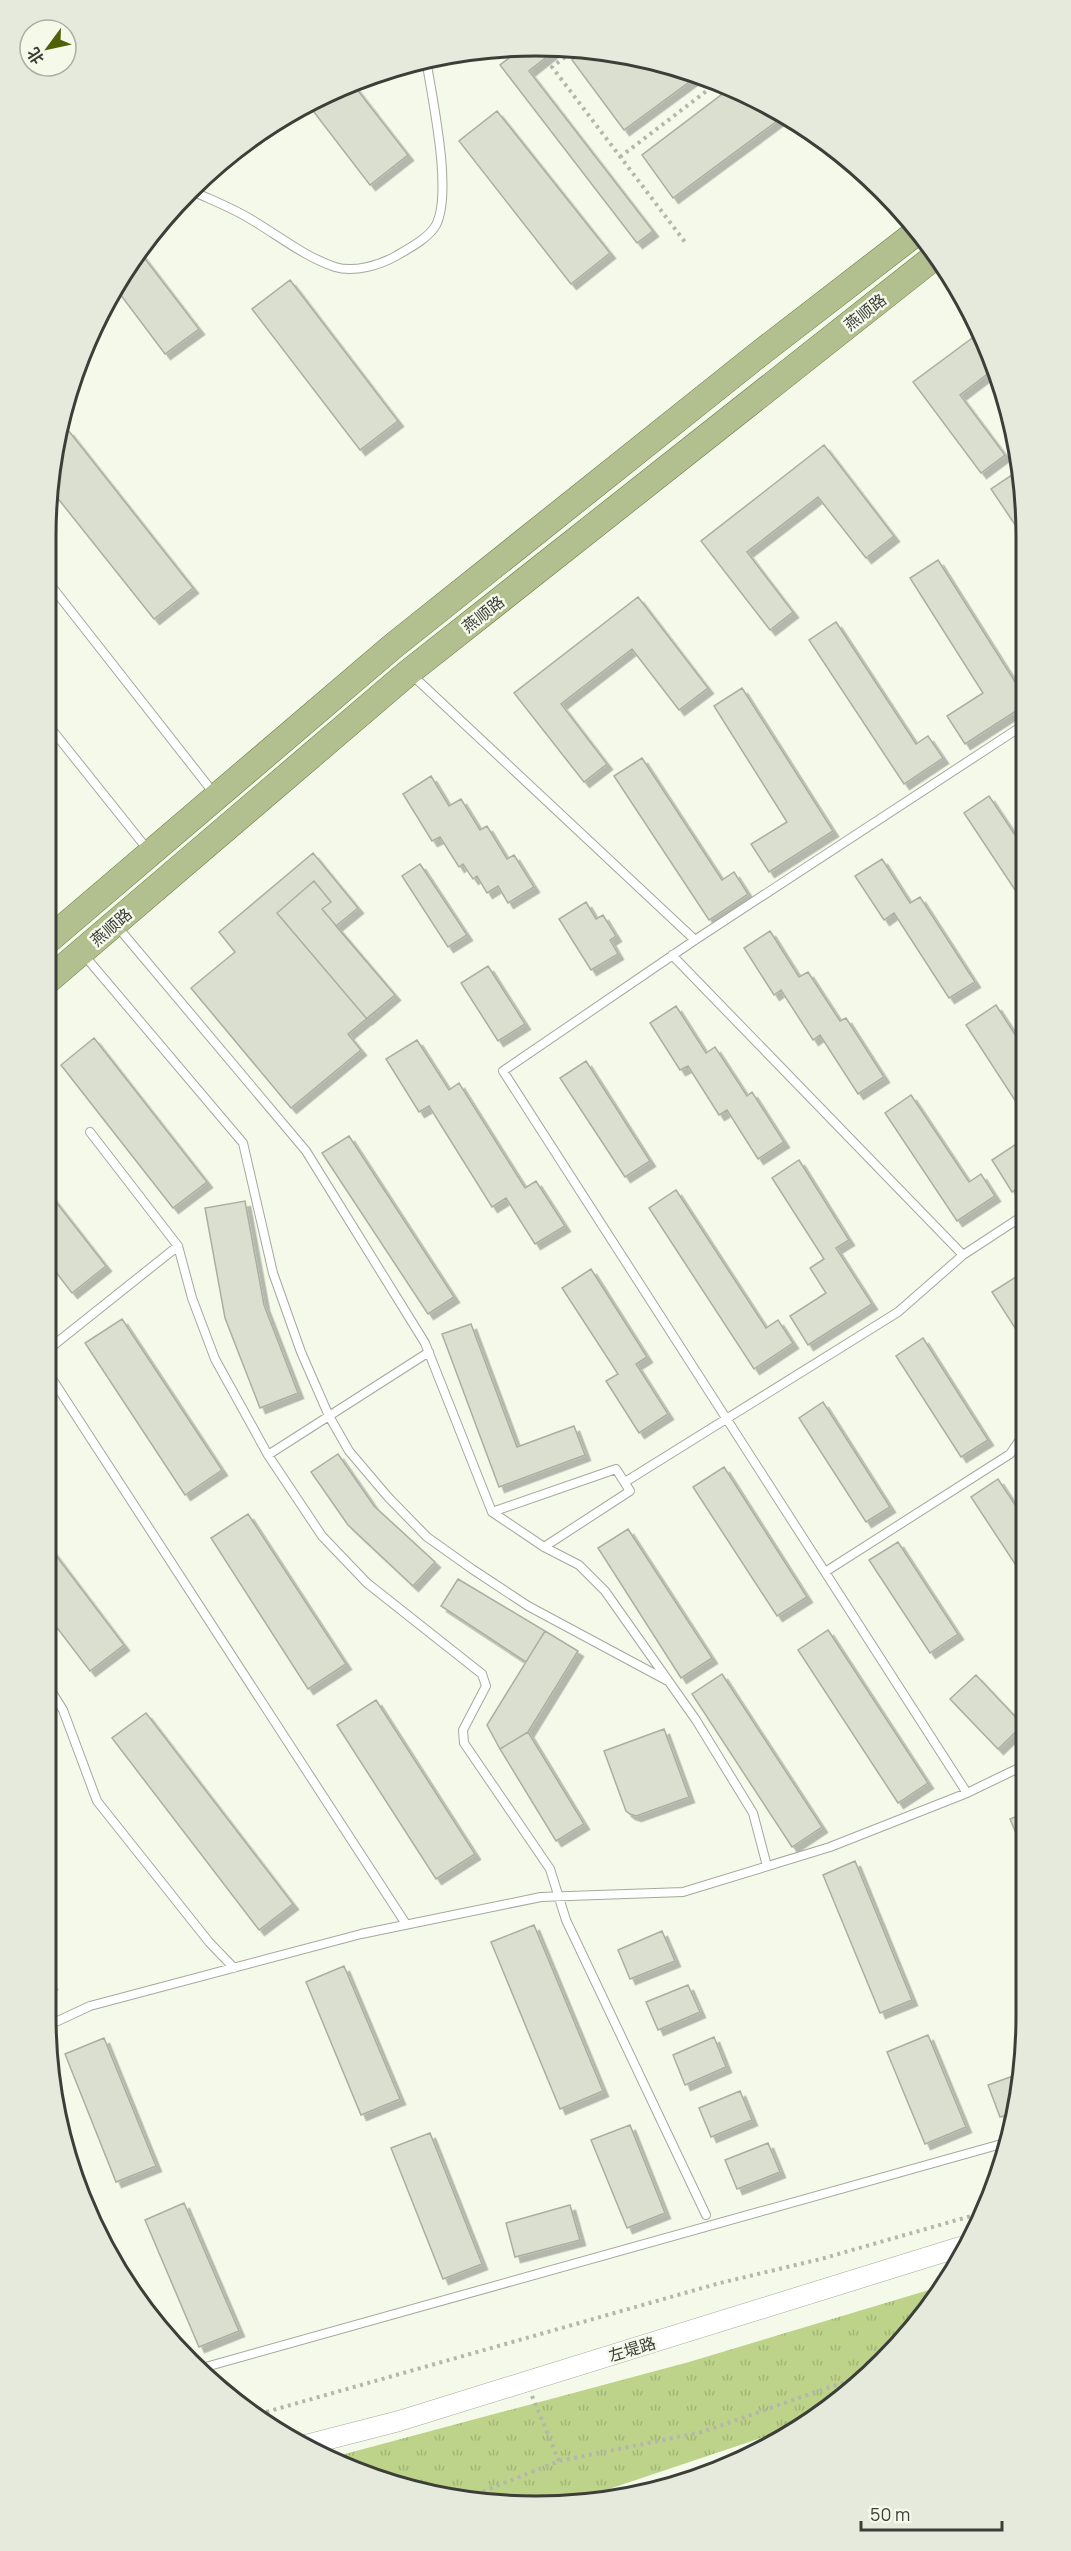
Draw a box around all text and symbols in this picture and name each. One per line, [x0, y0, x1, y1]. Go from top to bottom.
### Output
north arrow [18, 18, 78, 78]
text: 北 [22, 43, 49, 69]
street label: 燕顺路 [839, 289, 891, 335]
street label: 燕顺路 [457, 591, 509, 637]
street label: 燕顺路 [86, 903, 136, 951]
street label: 左堤路 [606, 2331, 658, 2367]
scale bar [861, 2494, 1002, 2532]
text: 50 m [870, 2502, 910, 2526]

